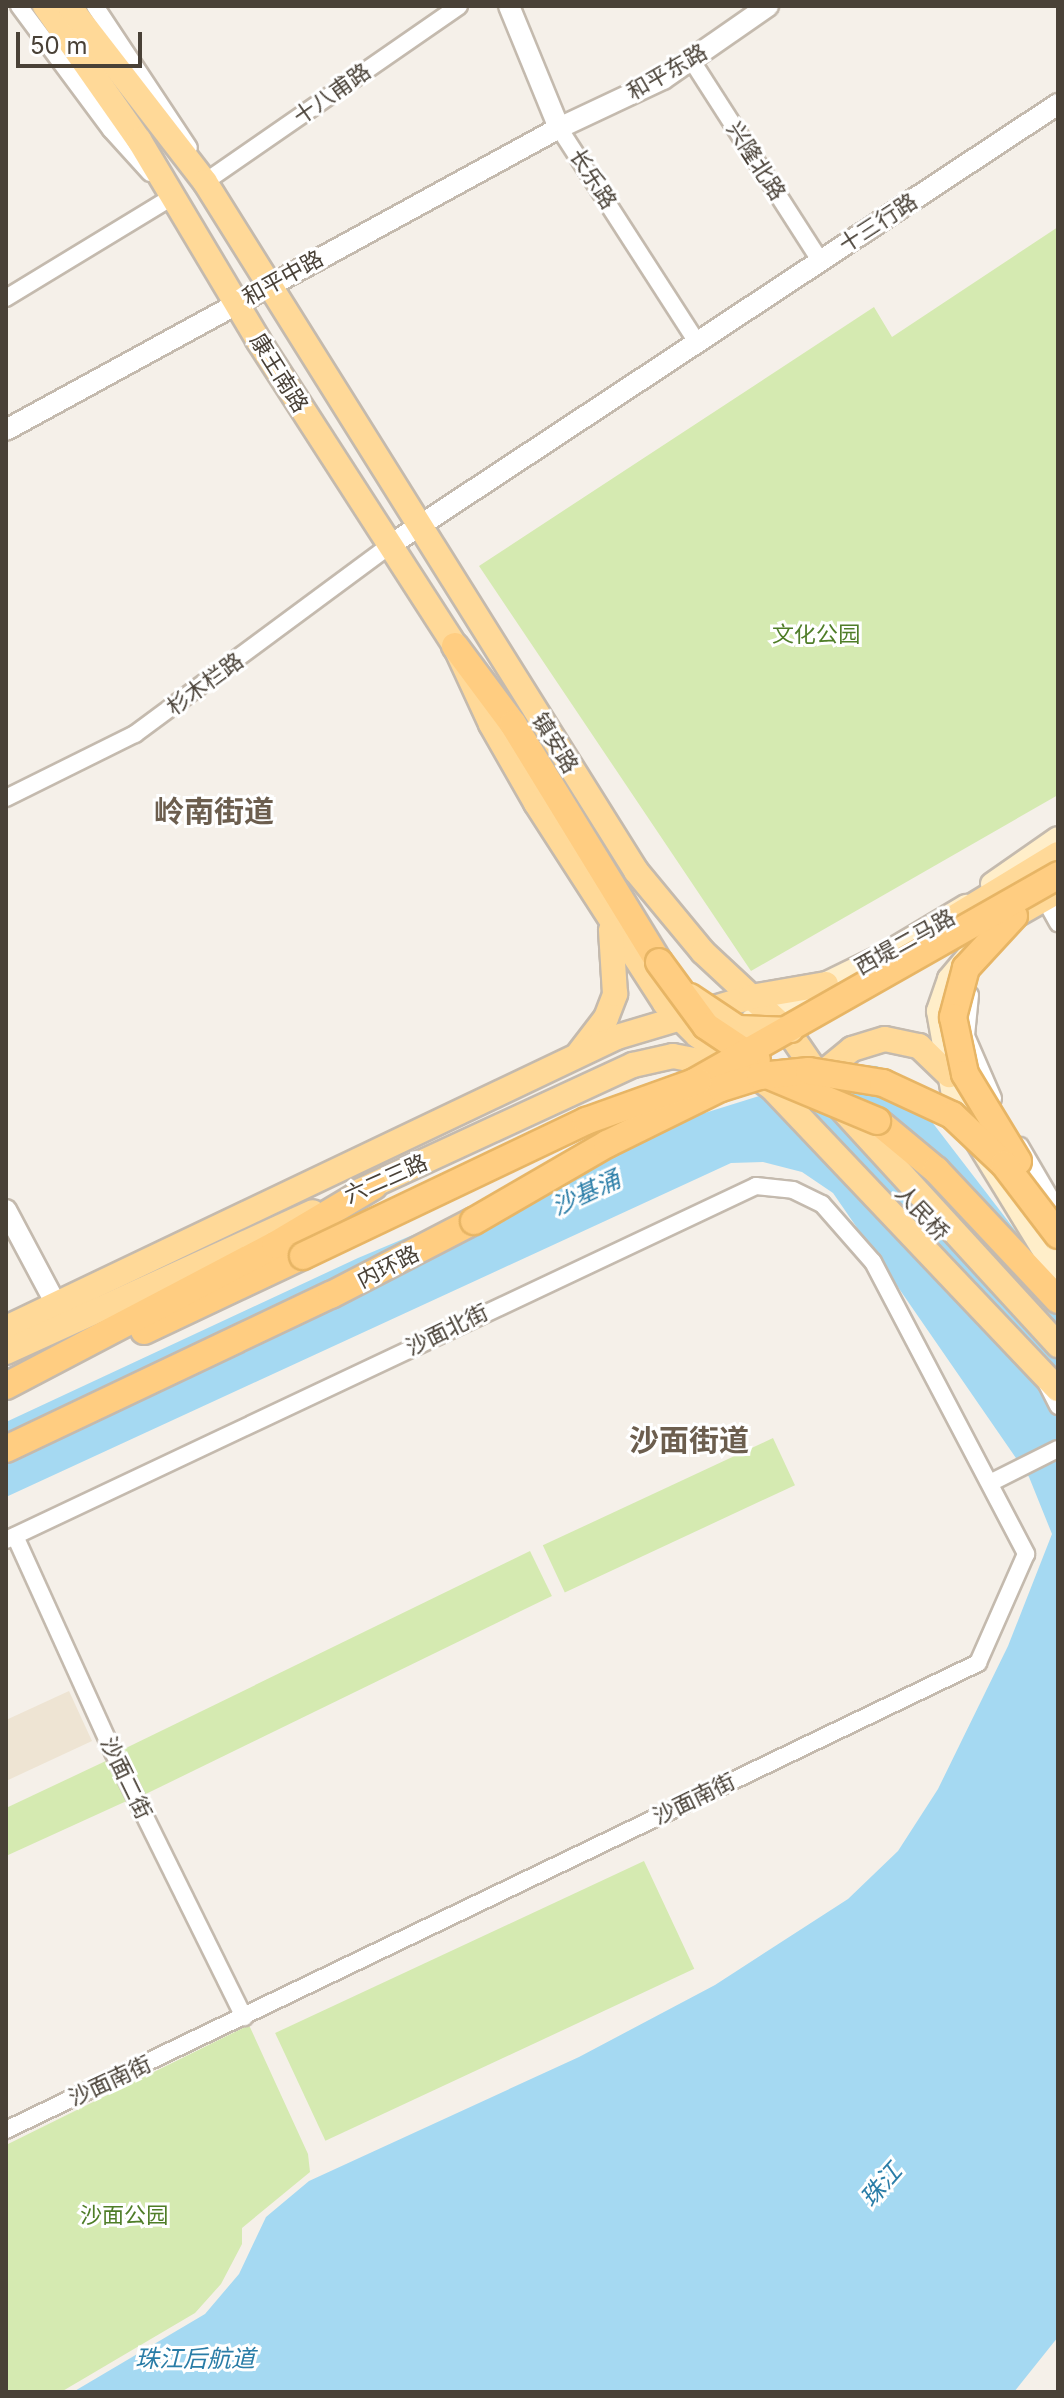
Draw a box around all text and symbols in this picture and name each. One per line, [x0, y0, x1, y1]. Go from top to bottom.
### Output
scale bar [20, 16, 146, 66]
text: 50 m [30, 31, 88, 60]
street label: 和平东路 [622, 39, 712, 105]
street label: 十八甫路 [288, 58, 376, 130]
street label: 兴隆北路 [721, 117, 791, 205]
street label: 长乐路 [564, 144, 622, 214]
street label: 十三行路 [834, 188, 922, 258]
street label: 和平中路 [238, 245, 328, 311]
street label: 康王南路 [244, 329, 314, 417]
park label: 文化公园 [772, 622, 860, 648]
street label: 杉木栏路 [162, 647, 248, 721]
street label: 镇安路 [526, 708, 584, 778]
district label: 岭南街道 [154, 793, 274, 829]
street label: 西堤二马路 [850, 904, 960, 980]
street label: 六二三路 [340, 1149, 432, 1209]
water label: 沙基涌 [547, 1165, 625, 1221]
street label: 人民桥 [890, 1180, 954, 1246]
street label: 内环路 [353, 1240, 423, 1294]
street label: 沙面北街 [402, 1299, 492, 1361]
district label: 沙面街道 [629, 1422, 749, 1458]
street label: 沙面二街 [95, 1733, 157, 1823]
street label: 沙面南街 [649, 1768, 739, 1830]
street label: 沙面南街 [65, 2050, 155, 2112]
water label: 珠江 [854, 2157, 908, 2213]
park label: 沙面公园 [80, 2203, 168, 2229]
water label: 珠江后航道 [135, 2345, 255, 2373]

